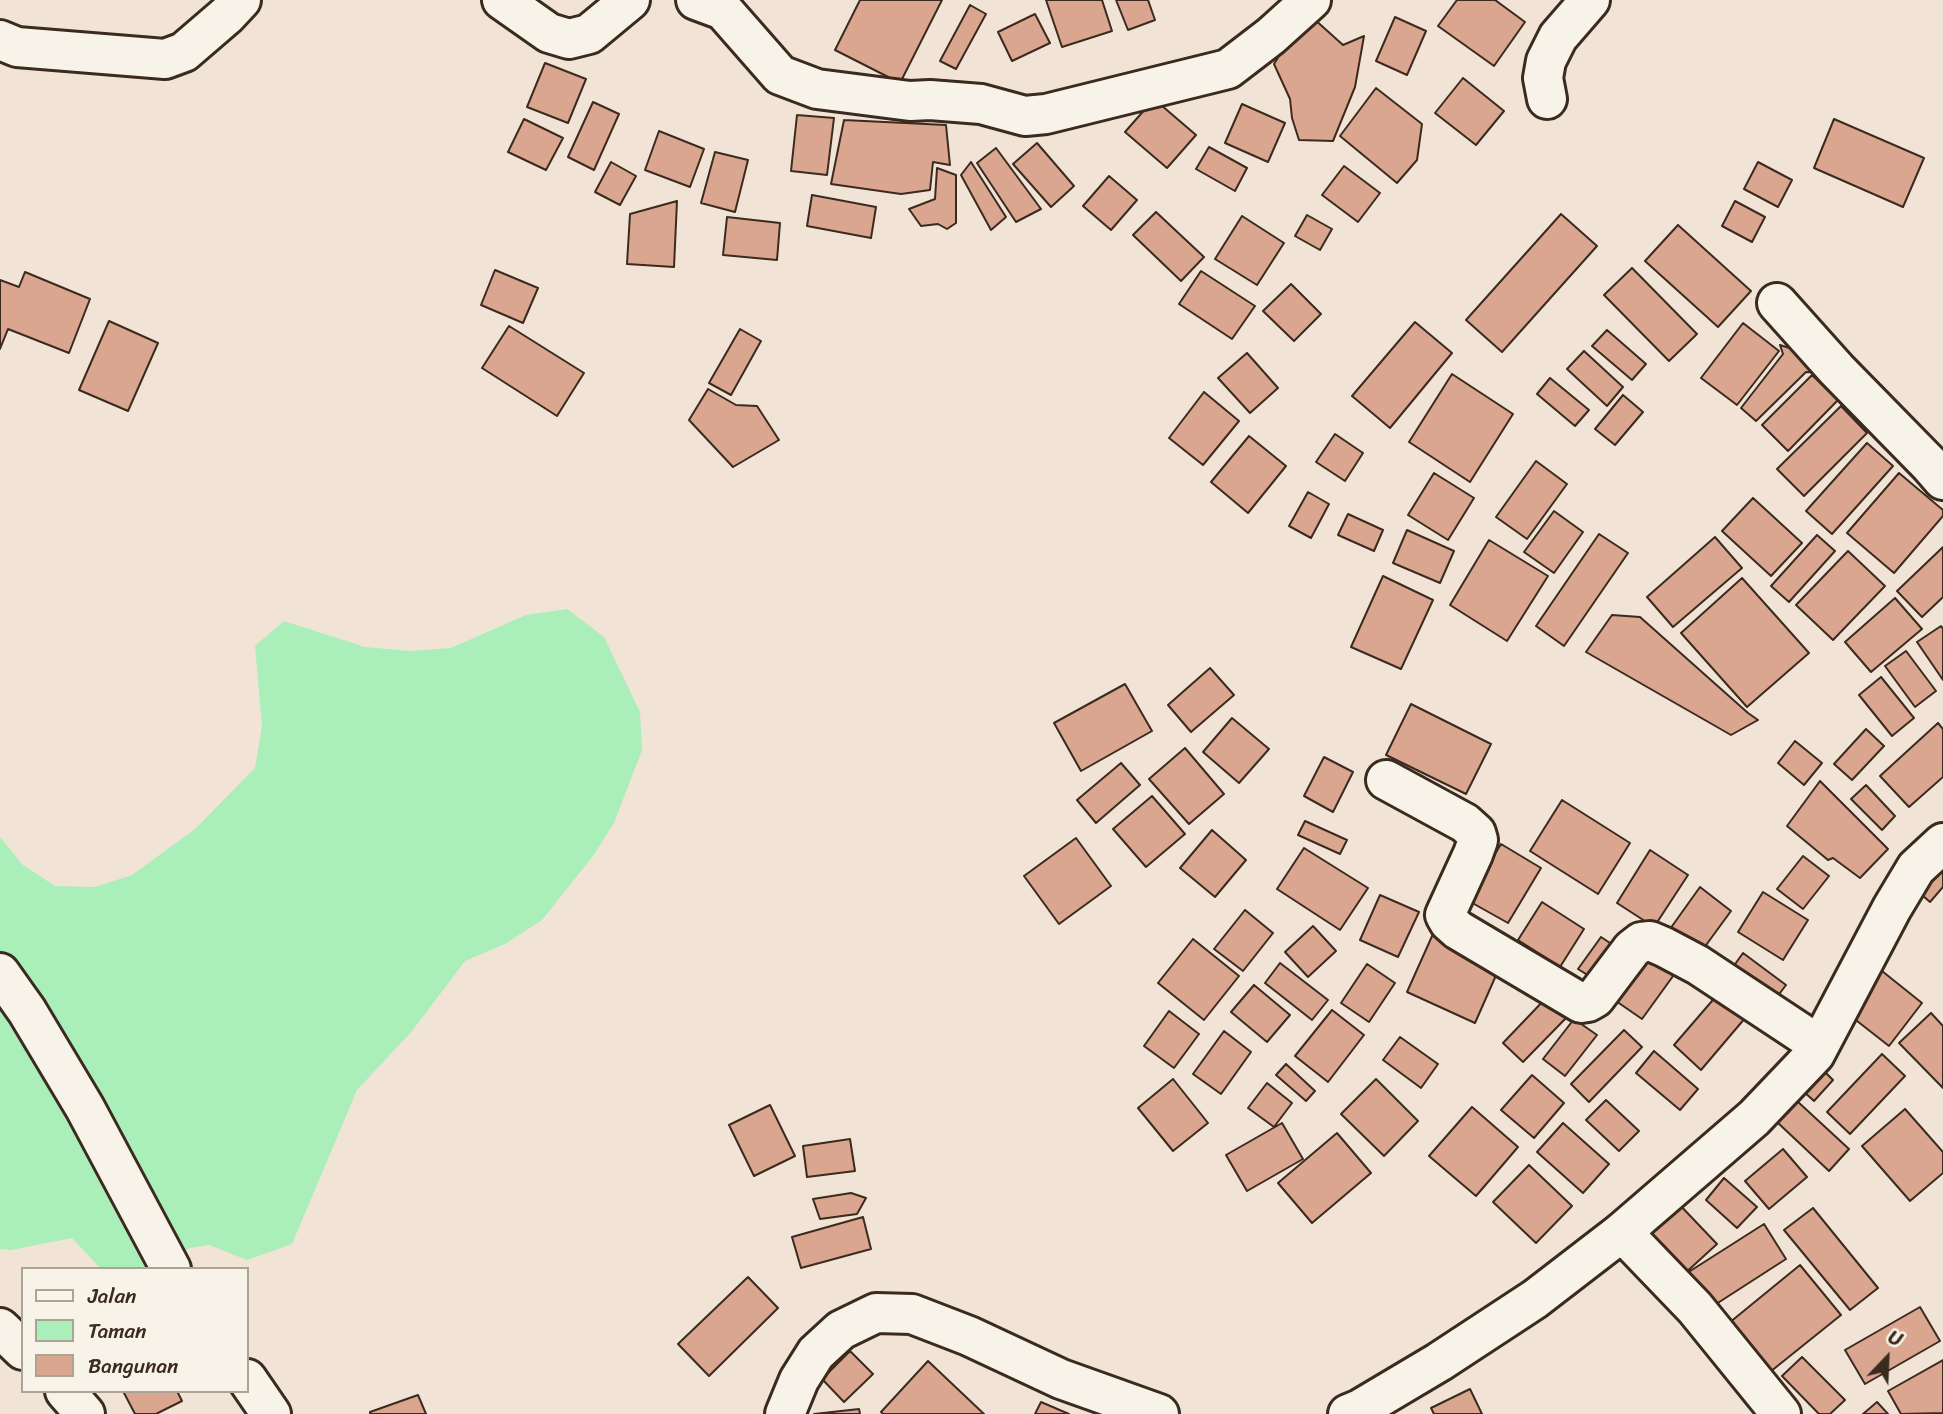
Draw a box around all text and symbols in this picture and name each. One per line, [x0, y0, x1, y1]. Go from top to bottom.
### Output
legend [21, 1267, 248, 1393]
text: Jalan [88, 1277, 136, 1315]
text: Taman [88, 1312, 146, 1350]
text: U [1883, 1321, 1908, 1356]
north arrow [1852, 1323, 1922, 1393]
text: Bangunan [88, 1347, 178, 1385]

